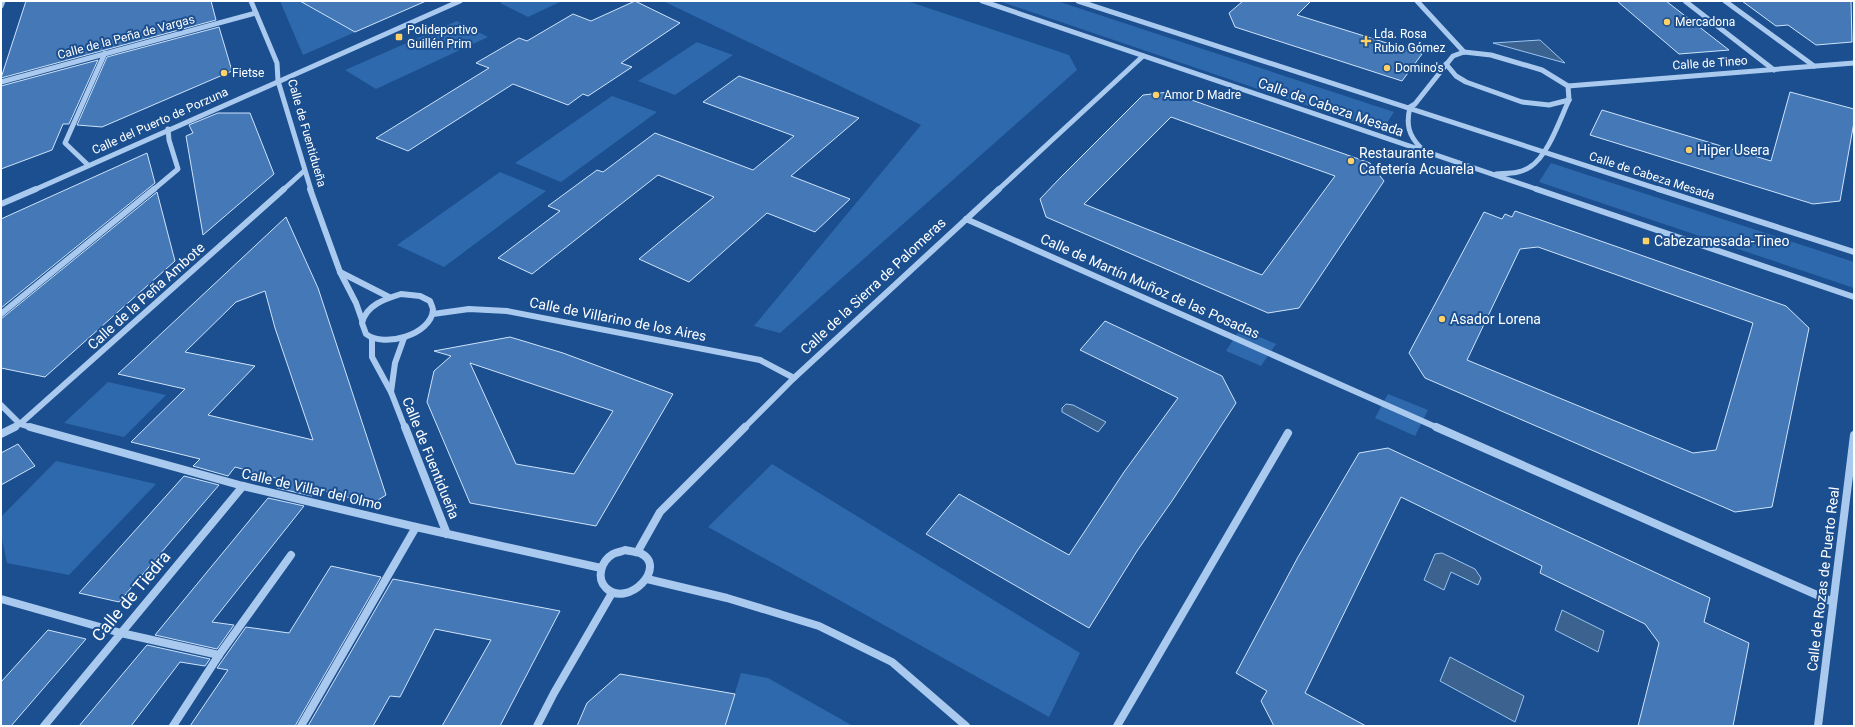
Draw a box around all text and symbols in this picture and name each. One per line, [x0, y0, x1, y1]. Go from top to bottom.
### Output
street label: Calle de la Peña de Vargas [56, 12, 196, 62]
place label: Mercadona [1675, 15, 1735, 29]
marker: Mercadona [1662, 17, 1672, 27]
place label: Polideportivo Guillén Prim [407, 23, 478, 51]
place label: Lda. Rosa Rubio Gómez [1374, 27, 1445, 55]
marker: Polideportivo Guillén Prim [394, 32, 404, 42]
marker: Lda. Rosa Rubio Gómez [1361, 36, 1371, 46]
street label: Calle de Tineo [1672, 53, 1748, 73]
place label: Domino's [1395, 61, 1444, 75]
marker: Domino's [1382, 63, 1392, 73]
place label: Fietse [232, 66, 264, 80]
marker: Fietse [219, 68, 229, 78]
street label: Calle de Cabeza Mesada [1256, 74, 1406, 140]
street label: Calle de Fuentidueña [285, 77, 329, 189]
street label: Calle del Puerto de Porzuna [90, 85, 230, 157]
place label: Amor D Madre [1164, 88, 1241, 102]
marker: Amor D Madre [1151, 90, 1161, 100]
place label: Hiper Usera [1697, 142, 1770, 158]
place label: Restaurante Cafetería Acuarela [1359, 145, 1474, 177]
marker: Hiper Usera [1684, 145, 1694, 155]
street label: Calle de Cabeza Mesada [1587, 149, 1717, 203]
marker: Restaurante Cafetería Acuarela [1346, 156, 1356, 166]
street label: Calle de la Sierra de Palomeras [797, 214, 949, 358]
street label: Calle de Martín Muñoz de las Posadas [1038, 230, 1262, 342]
place label: Cabezamesada-Tineo [1654, 233, 1789, 249]
marker: Cabezamesada-Tineo [1641, 236, 1651, 246]
street label: Calle de la Peña Ambote [84, 239, 208, 353]
street label: Calle de Villarino de los Aires [528, 294, 708, 344]
place label: Asador Lorena [1450, 311, 1541, 327]
marker: Asador Lorena [1437, 314, 1447, 324]
street label: Calle de Fuentidueña [399, 395, 463, 521]
street label: Calle de Villar del Olmo [240, 465, 384, 513]
street label: Calle de Rozas de Puerto Real [1804, 486, 1842, 672]
street label: Calle de Tiedra [87, 547, 175, 645]

